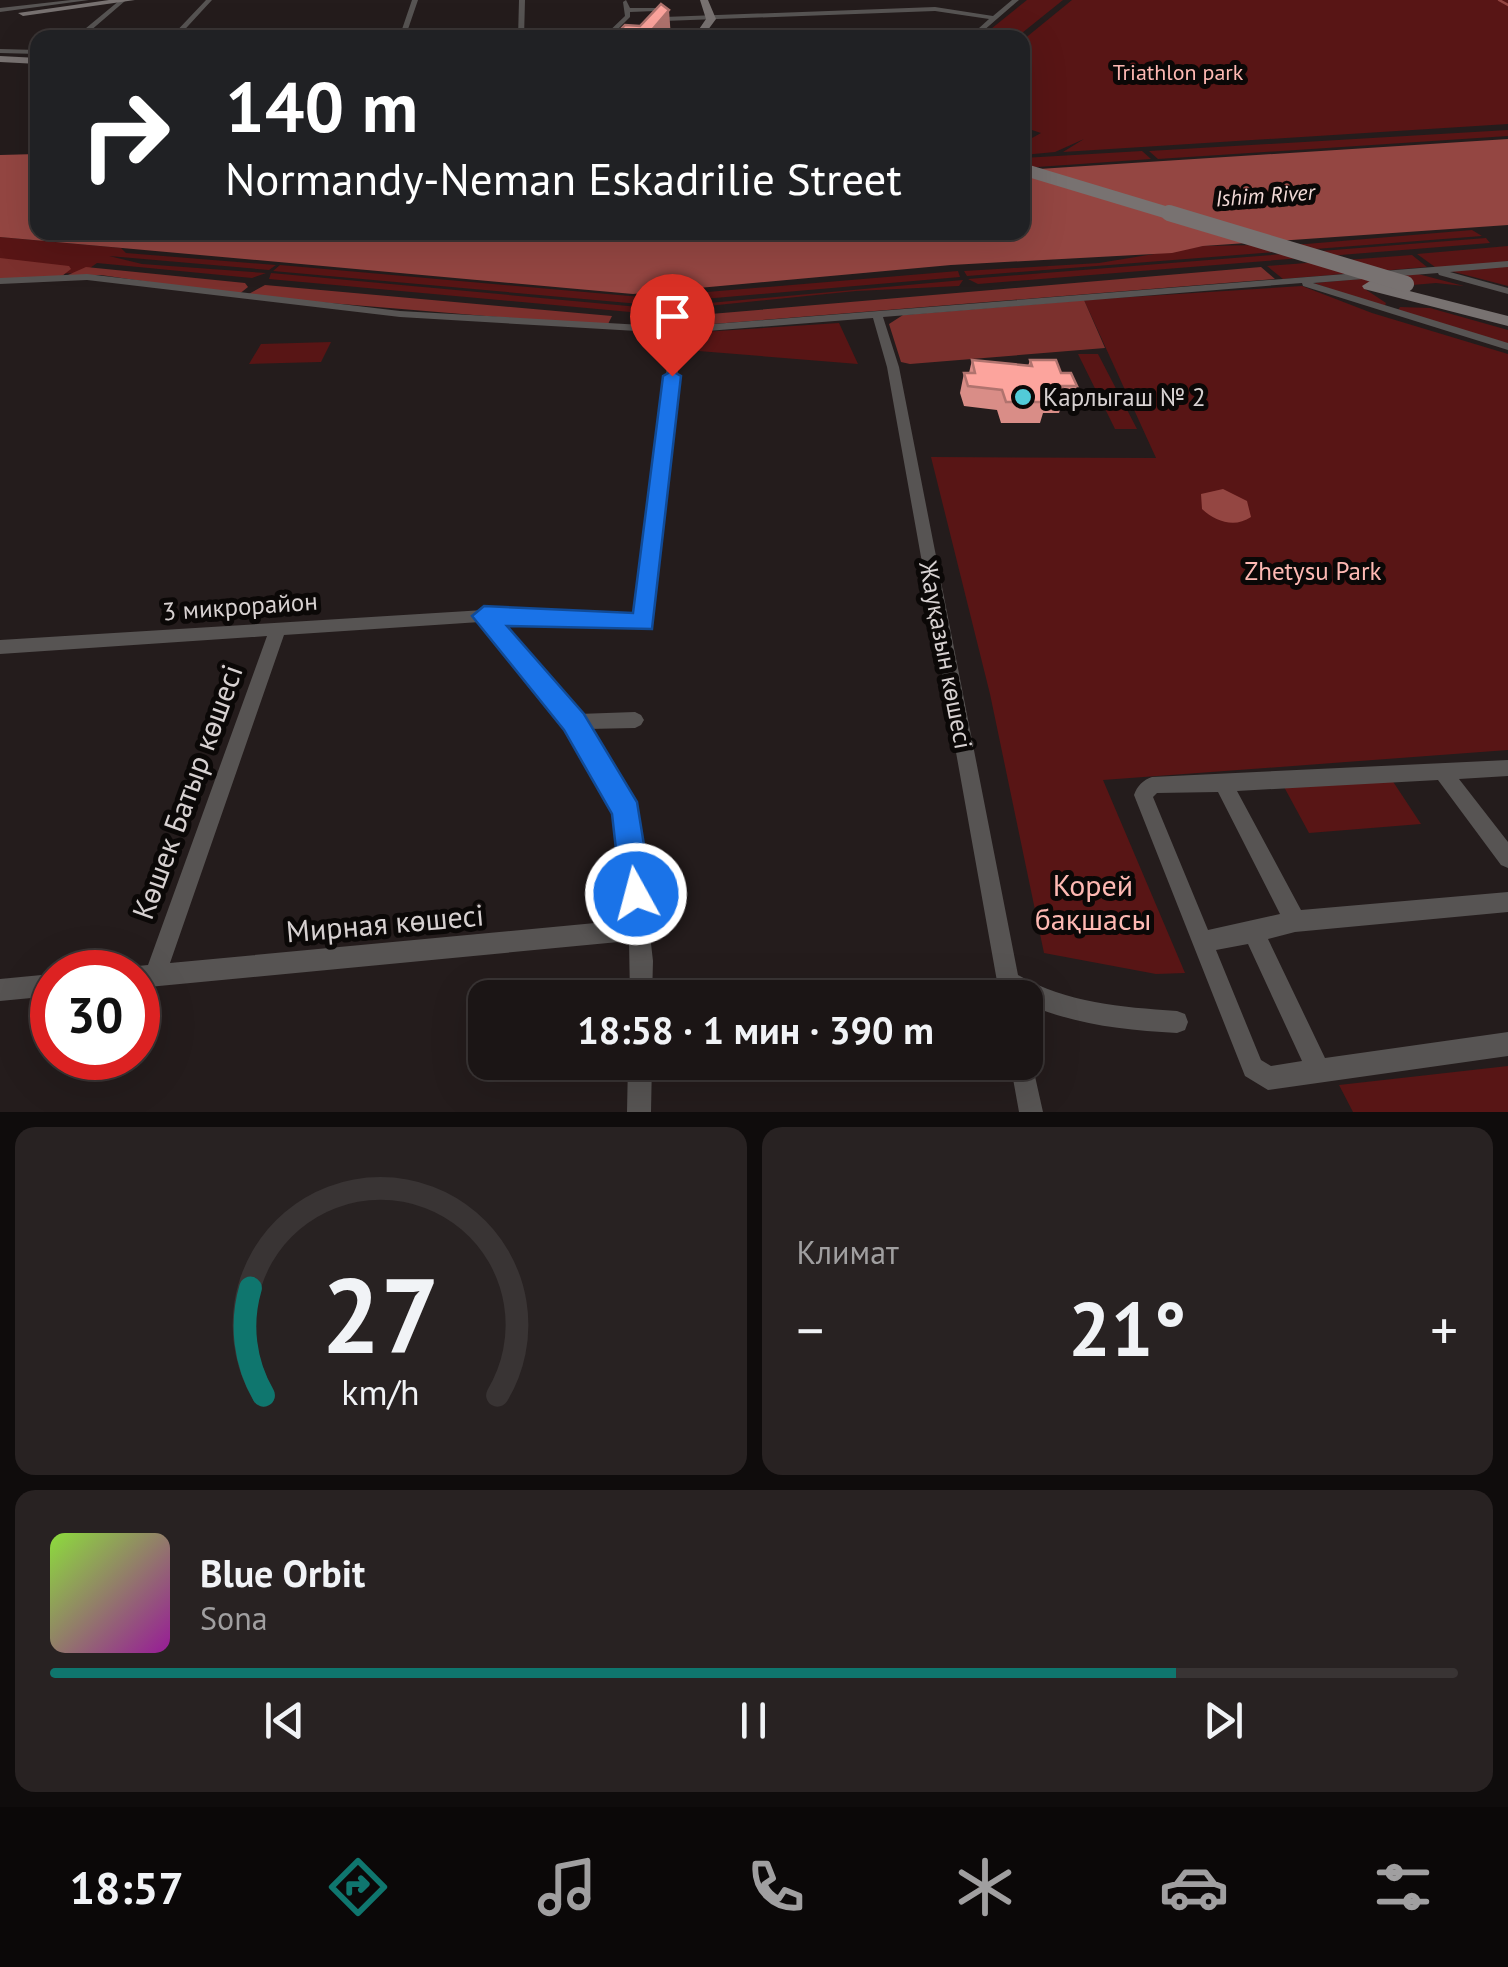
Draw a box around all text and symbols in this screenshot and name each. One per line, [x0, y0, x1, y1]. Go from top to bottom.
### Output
park label: Triathlon park [1113, 58, 1244, 86]
text: 140 m [225, 61, 418, 151]
icon: right [60, 70, 190, 200]
text: Normandy-Neman Eskadrilie Street [225, 149, 902, 207]
water label: Ishim River [1214, 177, 1317, 212]
pin [630, 274, 715, 377]
icon: arrive [645, 289, 700, 344]
place label: Карлыгаш № 2 [1043, 381, 1206, 413]
marker: Карлыгаш № 2 [1012, 386, 1034, 408]
park label: Zhetysu Park [1245, 555, 1381, 587]
street label: Жауқазын көшесі [912, 557, 980, 752]
street label: 3 микрорайон [161, 585, 319, 627]
street label: Көшек Батыр көшесі [122, 659, 251, 924]
position arrow [584, 842, 688, 946]
park label: Корей бақшасы [1035, 865, 1151, 938]
street label: Мирная көшесі [284, 894, 485, 951]
speed limit sign: 30 [30, 950, 160, 1080]
text: 18:58 · 1 мин · 390 m [577, 1005, 934, 1054]
text: Климат [797, 1231, 899, 1273]
text: 27 [322, 1247, 440, 1382]
text: 21° [1068, 1280, 1186, 1377]
text: − [797, 1294, 824, 1365]
text: + [1430, 1294, 1458, 1365]
text: km/h [342, 1369, 420, 1415]
text: Blue Orbit [200, 1548, 365, 1597]
text: Sona [200, 1597, 268, 1639]
icon: previous [257, 1693, 312, 1748]
icon: pause [726, 1693, 781, 1748]
icon: next [1196, 1693, 1251, 1748]
icon: directions [323, 1852, 393, 1922]
icon: music [532, 1852, 602, 1922]
icon: phone [741, 1852, 811, 1922]
icon: climate [950, 1852, 1020, 1922]
icon: car [1159, 1852, 1229, 1922]
icon: filters [1368, 1852, 1438, 1922]
text: 18:57 [70, 1858, 184, 1916]

